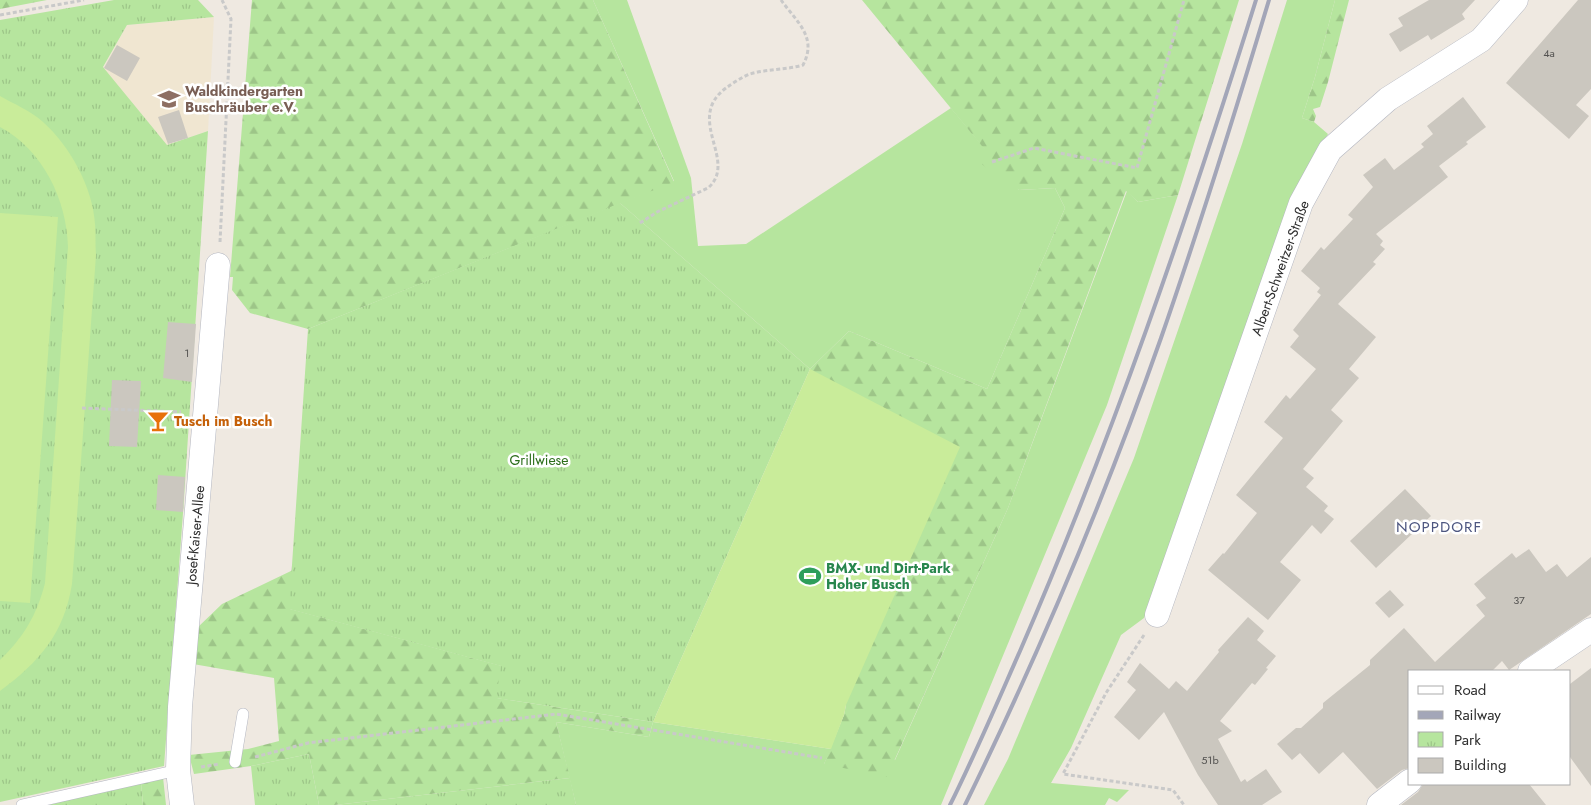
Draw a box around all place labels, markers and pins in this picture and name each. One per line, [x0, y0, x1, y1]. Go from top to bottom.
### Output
place label: Waldkindergarten Buschräuber e.V. [185, 81, 303, 117]
school or university icon: Waldkindergarten Buschräuber e.V. [156, 86, 182, 112]
bar icon: Tusch im Busch [145, 408, 171, 434]
place label: Tusch im Busch [174, 411, 272, 431]
place label: BMX- und Dirt-Park Hoher Busch [826, 558, 951, 594]
sports icon: BMX- und Dirt-Park Hoher Busch [797, 563, 823, 589]

